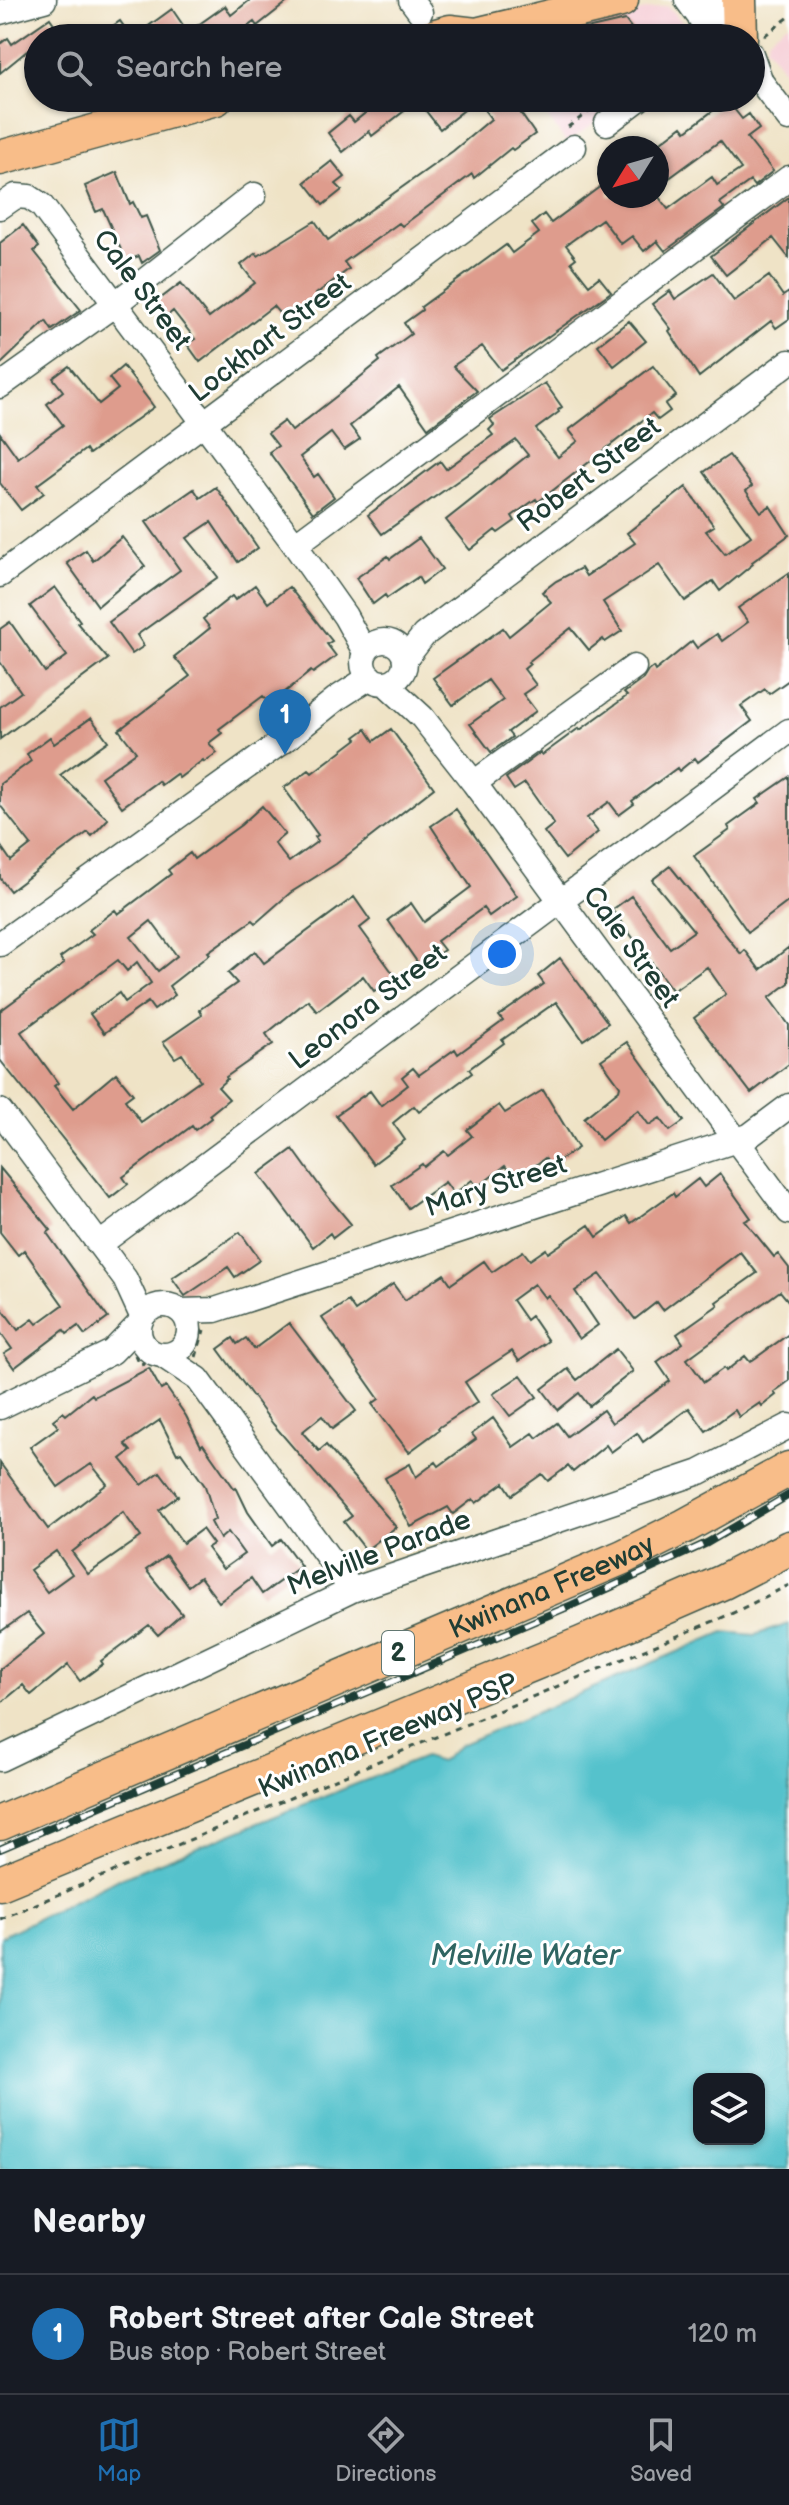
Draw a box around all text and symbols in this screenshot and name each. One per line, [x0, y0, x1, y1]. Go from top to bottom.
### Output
search box [24, 24, 765, 112]
icon: search [52, 46, 96, 90]
text: Search here [116, 50, 282, 86]
north arrow [597, 136, 669, 208]
street label: Cale Street [86, 223, 198, 357]
street label: Lockhart Street [183, 266, 358, 410]
street label: Robert Street [511, 410, 668, 540]
pin: 1 [259, 689, 311, 755]
street label: Cale Street [576, 880, 686, 1015]
your location [482, 934, 522, 974]
street label: Leonora Street [283, 937, 454, 1077]
street label: Mary Street [421, 1148, 571, 1224]
street label: Melville Parade [283, 1503, 475, 1603]
street label: Kwinana Freeway [444, 1527, 660, 1646]
road number: 2 [382, 1631, 414, 1675]
street label: Kwinana Freeway PSP [253, 1666, 523, 1806]
water label: Melville Water [430, 1938, 622, 1974]
map controls [693, 2073, 765, 2145]
button: layers [693, 2073, 765, 2145]
text: Nearby [32, 2201, 146, 2242]
text: Robert Street after Cale Street [108, 2301, 534, 2337]
text: 1 [53, 2319, 63, 2350]
text: 120 m [688, 2319, 757, 2350]
text: Bus stop · Robert Street [108, 2337, 386, 2368]
tab: Map [97, 2413, 141, 2488]
tab: Directions [335, 2413, 436, 2488]
tab: Saved [630, 2413, 692, 2488]

